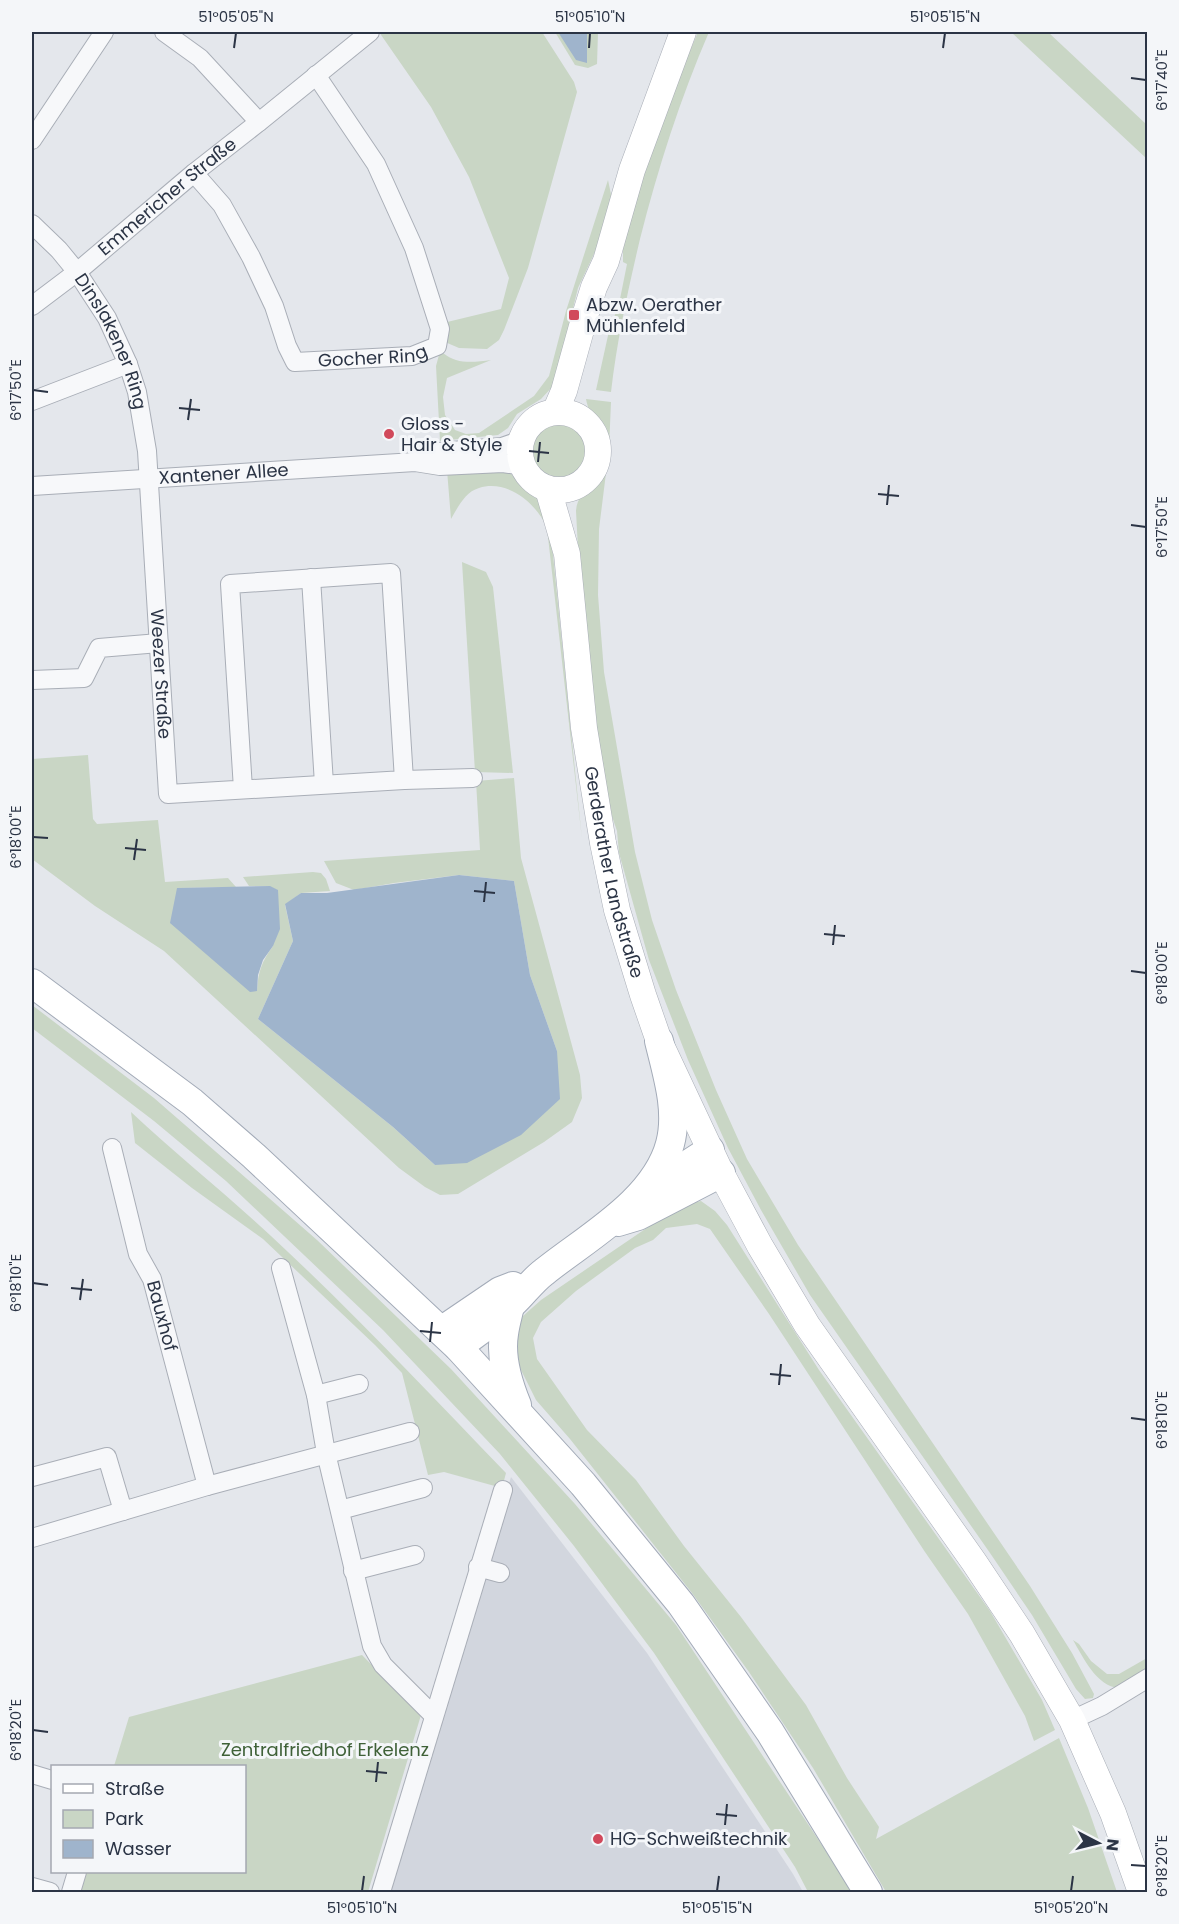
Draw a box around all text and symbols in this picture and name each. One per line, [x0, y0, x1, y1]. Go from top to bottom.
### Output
text: 51°05'05"N [198, 6, 274, 27]
text: 51°05'10"N [555, 6, 625, 27]
text: 51°05'15"N [910, 6, 980, 27]
text: 6°17'40"E [1151, 49, 1172, 111]
street label: Emmericher Straße [92, 131, 242, 261]
street label: Dinslakener Ring [69, 268, 153, 411]
place label: Abzw. Oerather Mühlenfeld [586, 292, 722, 338]
marker: Abzw. Oerather Mühlenfeld [567, 308, 581, 322]
street label: Gocher Ring [317, 338, 431, 373]
text: 6°17'50"E [5, 359, 26, 421]
place label: Gloss - Hair & Style [401, 411, 503, 457]
marker: Gloss - Hair & Style [382, 427, 396, 441]
street label: Xantener Allee [158, 457, 289, 490]
text: 6°17'50"E [1151, 496, 1172, 558]
street label: Weezer Straße [145, 608, 178, 740]
street label: Gerderather Landstraße [579, 764, 650, 981]
text: 6°18'00"E [5, 805, 26, 869]
text: 6°18'00"E [1151, 941, 1172, 1005]
text: 6°18'10"E [5, 1254, 26, 1312]
street label: Bauxhof [141, 1278, 184, 1354]
text: 6°18'10"E [1151, 1391, 1172, 1449]
text: 6°18'20"E [5, 1699, 26, 1761]
park label: Zentralfriedhof Erkelenz [221, 1737, 429, 1762]
legend [51, 1765, 246, 1873]
text: Straße [105, 1776, 164, 1801]
text: Park [105, 1806, 144, 1831]
north arrow [1068, 1813, 1128, 1873]
place label: HG-Schweißtechnik [610, 1826, 788, 1851]
marker: HG-Schweißtechnik [591, 1832, 605, 1846]
text: 6°18'20"E [1151, 1835, 1172, 1897]
text: Wasser [105, 1836, 172, 1861]
text: N [1100, 1837, 1125, 1852]
text: 51°05'10"N [327, 1897, 397, 1918]
text: 51°05'15"N [682, 1897, 752, 1918]
text: 51°05'20"N [1034, 1897, 1108, 1918]

